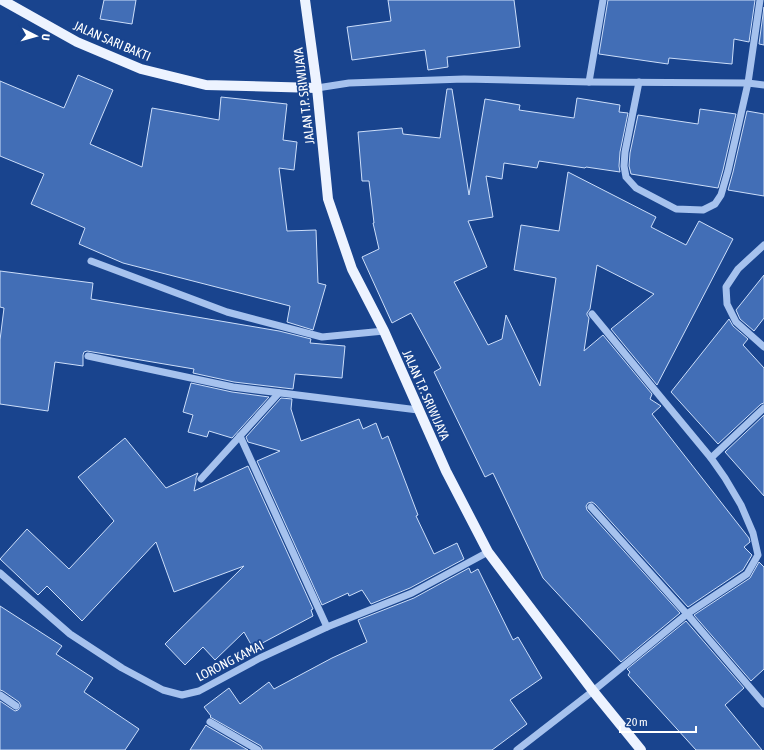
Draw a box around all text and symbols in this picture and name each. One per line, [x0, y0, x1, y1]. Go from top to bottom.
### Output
north arrow [16, 16, 56, 56]
street label: JALAN SARI BAKTI [71, 18, 153, 64]
text: U [40, 33, 52, 41]
street label: JALAN T.P. SRIWIJAYA [291, 46, 317, 145]
street label: JALAN T.P. SRIWIJAYA [399, 348, 453, 443]
street label: LORONG KAMAI [194, 638, 266, 684]
scale bar [620, 708, 696, 734]
text: 20 m [626, 715, 648, 729]

